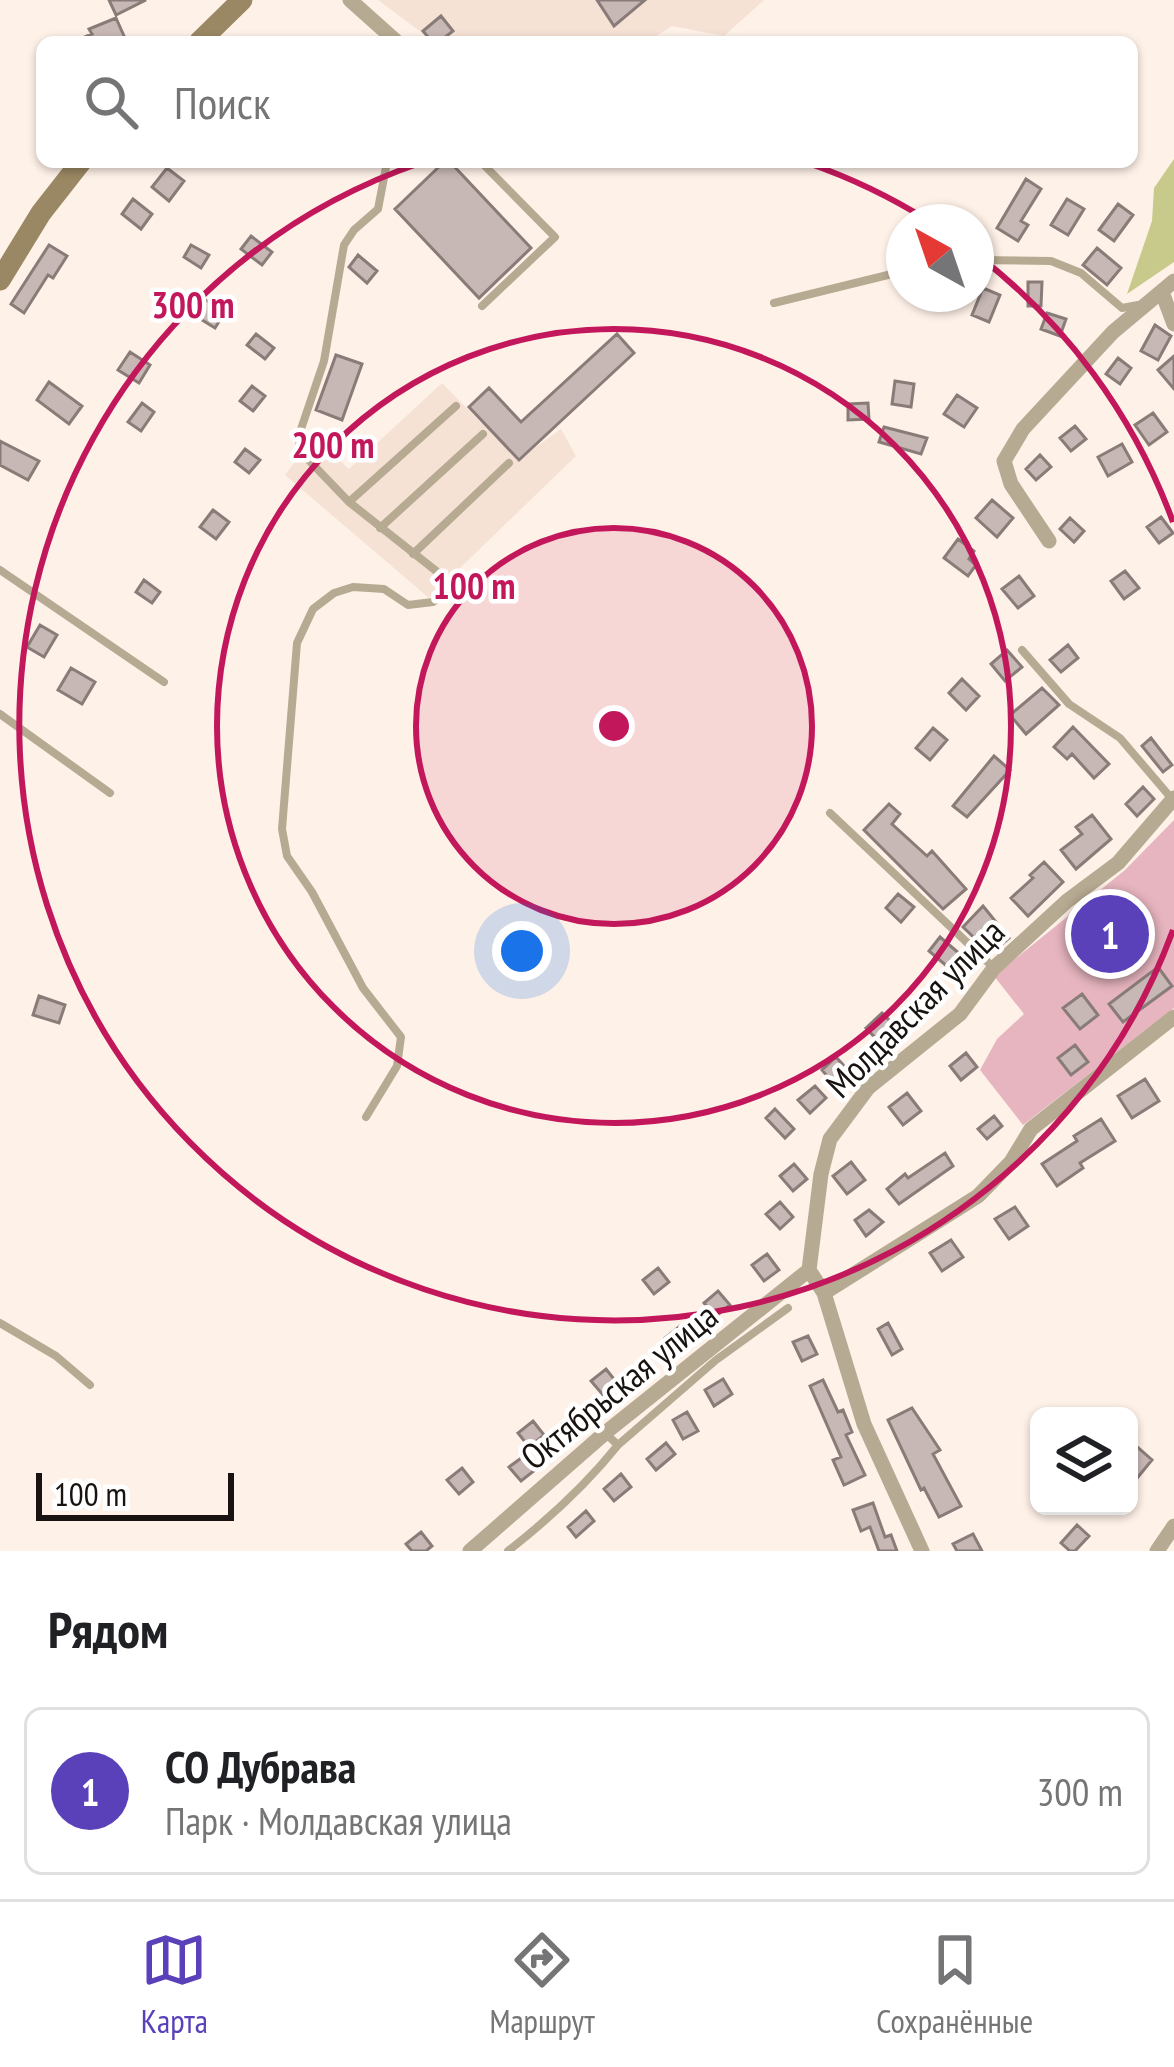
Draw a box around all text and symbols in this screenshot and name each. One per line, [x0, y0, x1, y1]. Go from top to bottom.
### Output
search box [36, 36, 1138, 168]
icon: search [78, 69, 144, 135]
text: Поиск [174, 73, 270, 131]
north arrow [886, 204, 994, 312]
text: 300 m [152, 281, 234, 328]
text: 200 m [292, 421, 374, 468]
text: 100 m [433, 562, 515, 609]
centre of rings [593, 705, 635, 747]
pin: 1 [1071, 889, 1149, 979]
street label: Молдавская улица [815, 908, 1014, 1107]
your location [492, 921, 552, 981]
street label: Октябрьская улица [511, 1292, 727, 1479]
map controls [1030, 1407, 1138, 1515]
button: layers [1030, 1407, 1138, 1515]
scale bar [36, 1467, 234, 1520]
text: 100 m [54, 1472, 127, 1515]
text: Рядом [48, 1596, 168, 1662]
text: СО Дубрава [165, 1737, 356, 1795]
text: 1 [81, 1766, 99, 1817]
text: 300 m [1037, 1766, 1123, 1817]
text: Парк · Молдавская улица [165, 1795, 512, 1846]
tab: Карта [141, 1927, 208, 2042]
tab: Маршрут [489, 1927, 595, 2042]
tab: Сохранённые [876, 1927, 1033, 2042]

